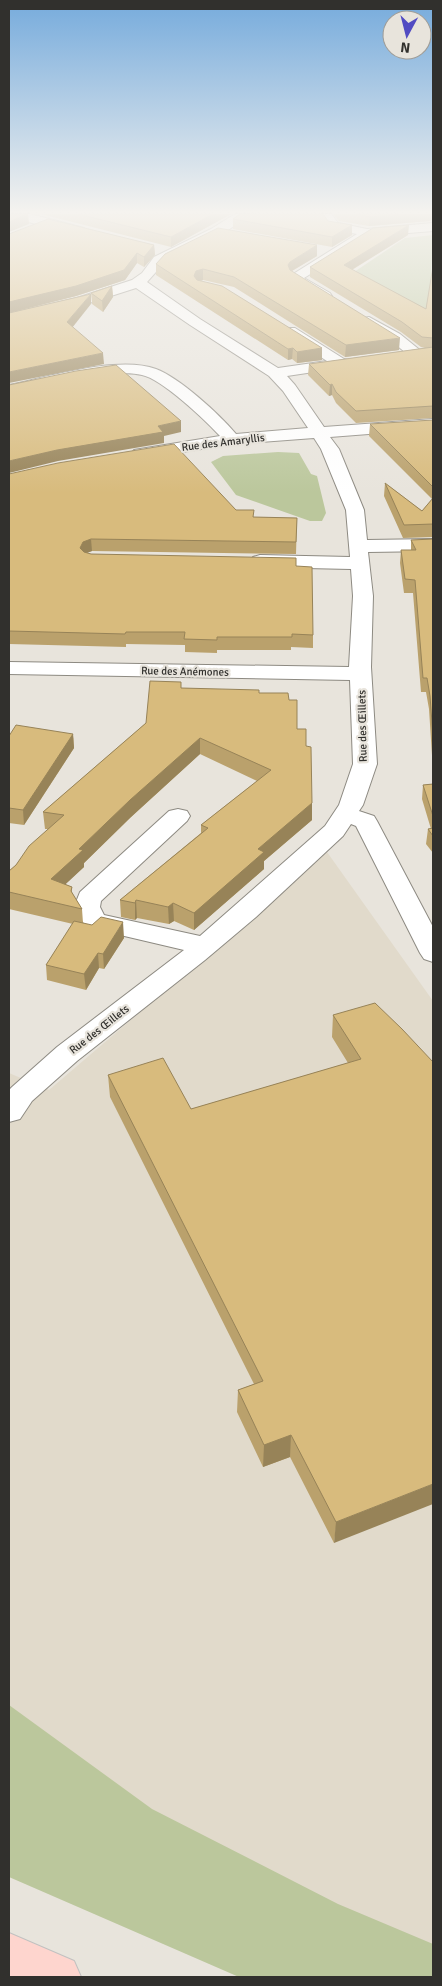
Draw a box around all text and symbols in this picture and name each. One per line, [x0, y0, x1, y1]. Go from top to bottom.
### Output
north arrow [382, 10, 432, 60]
text: N [400, 38, 411, 56]
street label: Rue des Amaryllis [181, 431, 265, 454]
street label: Rue des Anémones [141, 664, 229, 679]
street label: Rue des Œillets [355, 690, 370, 762]
street label: Rue des Œillets [67, 1002, 132, 1057]

